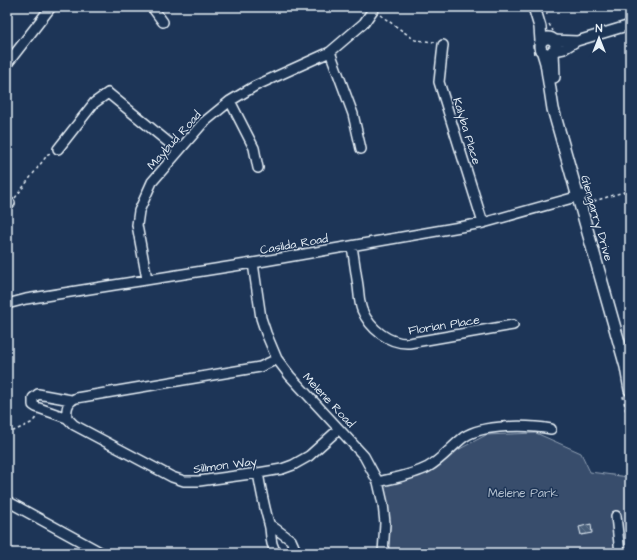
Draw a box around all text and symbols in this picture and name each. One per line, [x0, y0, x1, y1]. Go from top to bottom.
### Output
north arrow [579, 18, 619, 58]
text: N [596, 21, 603, 36]
street label: Kalyba Place [447, 96, 485, 168]
street label: Maybud Road [143, 107, 206, 174]
street label: Glengarry Drive [575, 173, 617, 264]
street label: Casilda Road [259, 230, 330, 259]
street label: Florian Place [407, 311, 481, 340]
street label: Melene Road [299, 369, 359, 432]
street label: Sillmon Way [192, 453, 258, 479]
park label: Melene Park [488, 485, 559, 502]

